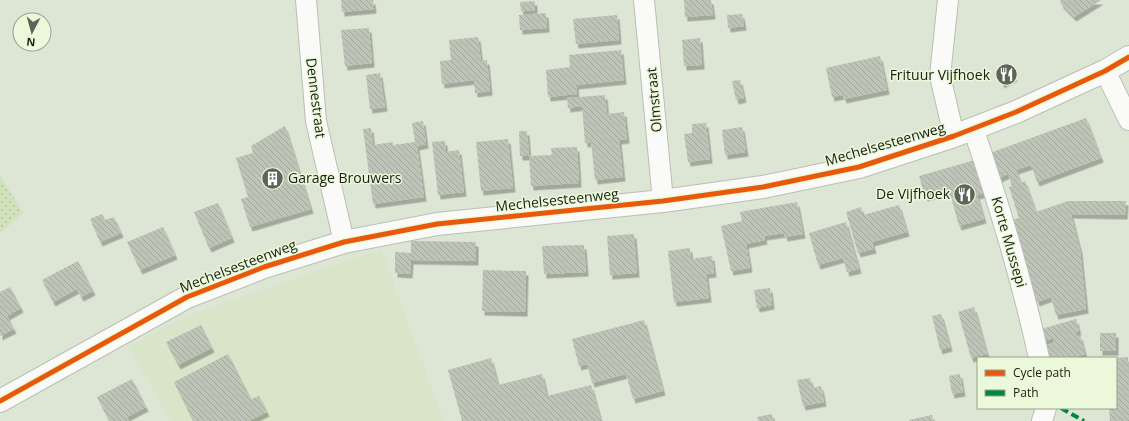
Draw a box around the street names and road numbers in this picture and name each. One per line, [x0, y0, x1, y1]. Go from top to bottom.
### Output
street label: Dennestraat [302, 57, 331, 139]
street label: Olmstraat [641, 67, 666, 133]
street label: Mechelsesteenweg [823, 117, 947, 170]
street label: Mechelsesteenweg [494, 184, 620, 215]
street label: Korte Mussepi [987, 194, 1032, 290]
street label: Mechelsesteenweg [177, 234, 299, 297]

